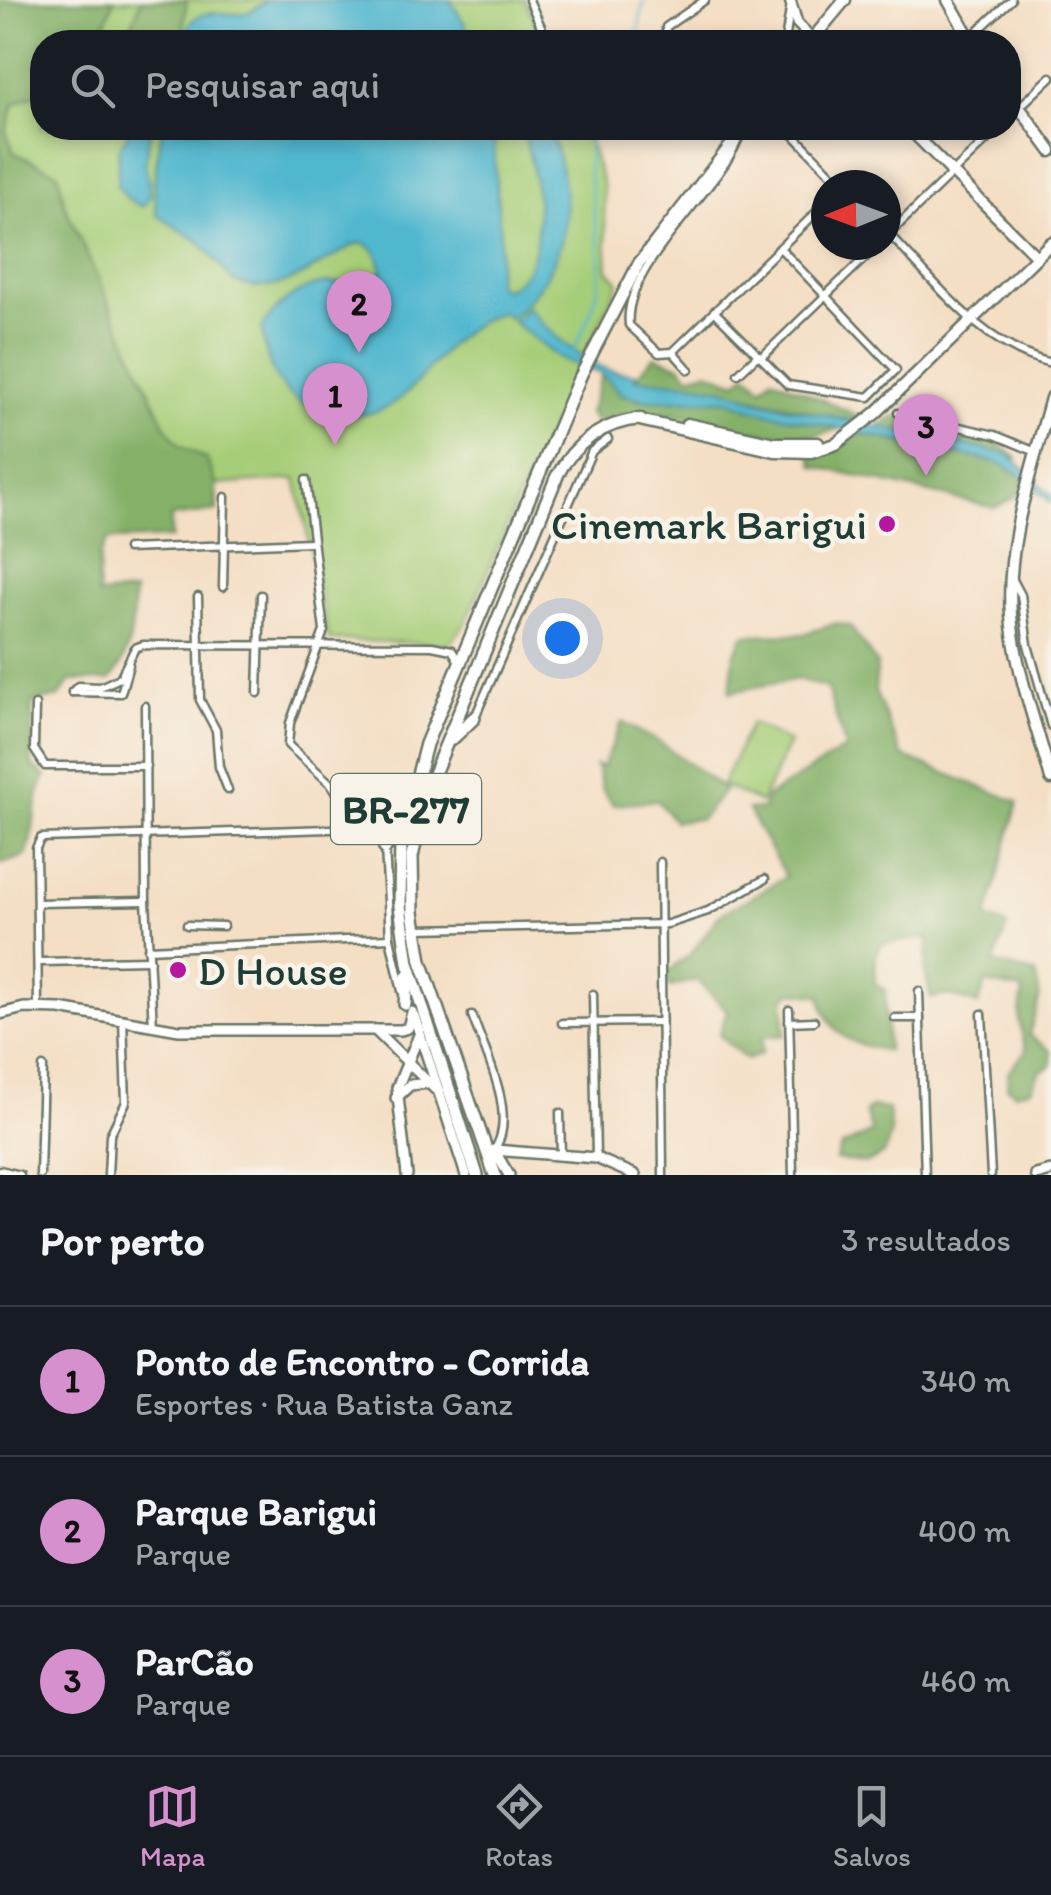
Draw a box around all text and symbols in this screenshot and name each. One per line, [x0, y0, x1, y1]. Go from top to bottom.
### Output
search box [30, 30, 1021, 140]
icon: search [65, 58, 120, 113]
text: Pesquisar aqui [145, 62, 380, 108]
north arrow [811, 170, 901, 260]
pin: 2 [326, 270, 392, 353]
pin: 1 [302, 362, 368, 445]
pin: 3 [894, 394, 958, 476]
place label: Cinemark Barigui [551, 499, 867, 550]
marker: Cinemark Barigui [876, 513, 898, 535]
your location [537, 613, 588, 664]
road number: BR-277 [331, 774, 481, 844]
place label: D House [198, 945, 348, 996]
marker: D House [167, 959, 189, 981]
text: Por perto [40, 1215, 205, 1266]
text: 3 resultados [841, 1221, 1011, 1259]
text: Ponto de Encontro - Corrida [135, 1339, 589, 1385]
text: 1 [65, 1362, 80, 1400]
text: 340 m [921, 1362, 1011, 1400]
text: Esportes · Rua Batista Ganz [135, 1385, 513, 1423]
text: Parque Barigui [135, 1489, 377, 1535]
text: 2 [64, 1512, 81, 1550]
text: 400 m [918, 1512, 1011, 1550]
text: Parque [135, 1535, 231, 1573]
text: ParCão [135, 1639, 254, 1685]
text: 3 [64, 1662, 81, 1700]
text: 460 m [921, 1662, 1011, 1700]
text: Parque [135, 1685, 231, 1723]
tab: Mapa [140, 1779, 205, 1873]
tab: Rotas [485, 1779, 553, 1873]
tab: Salvos [833, 1779, 911, 1873]

